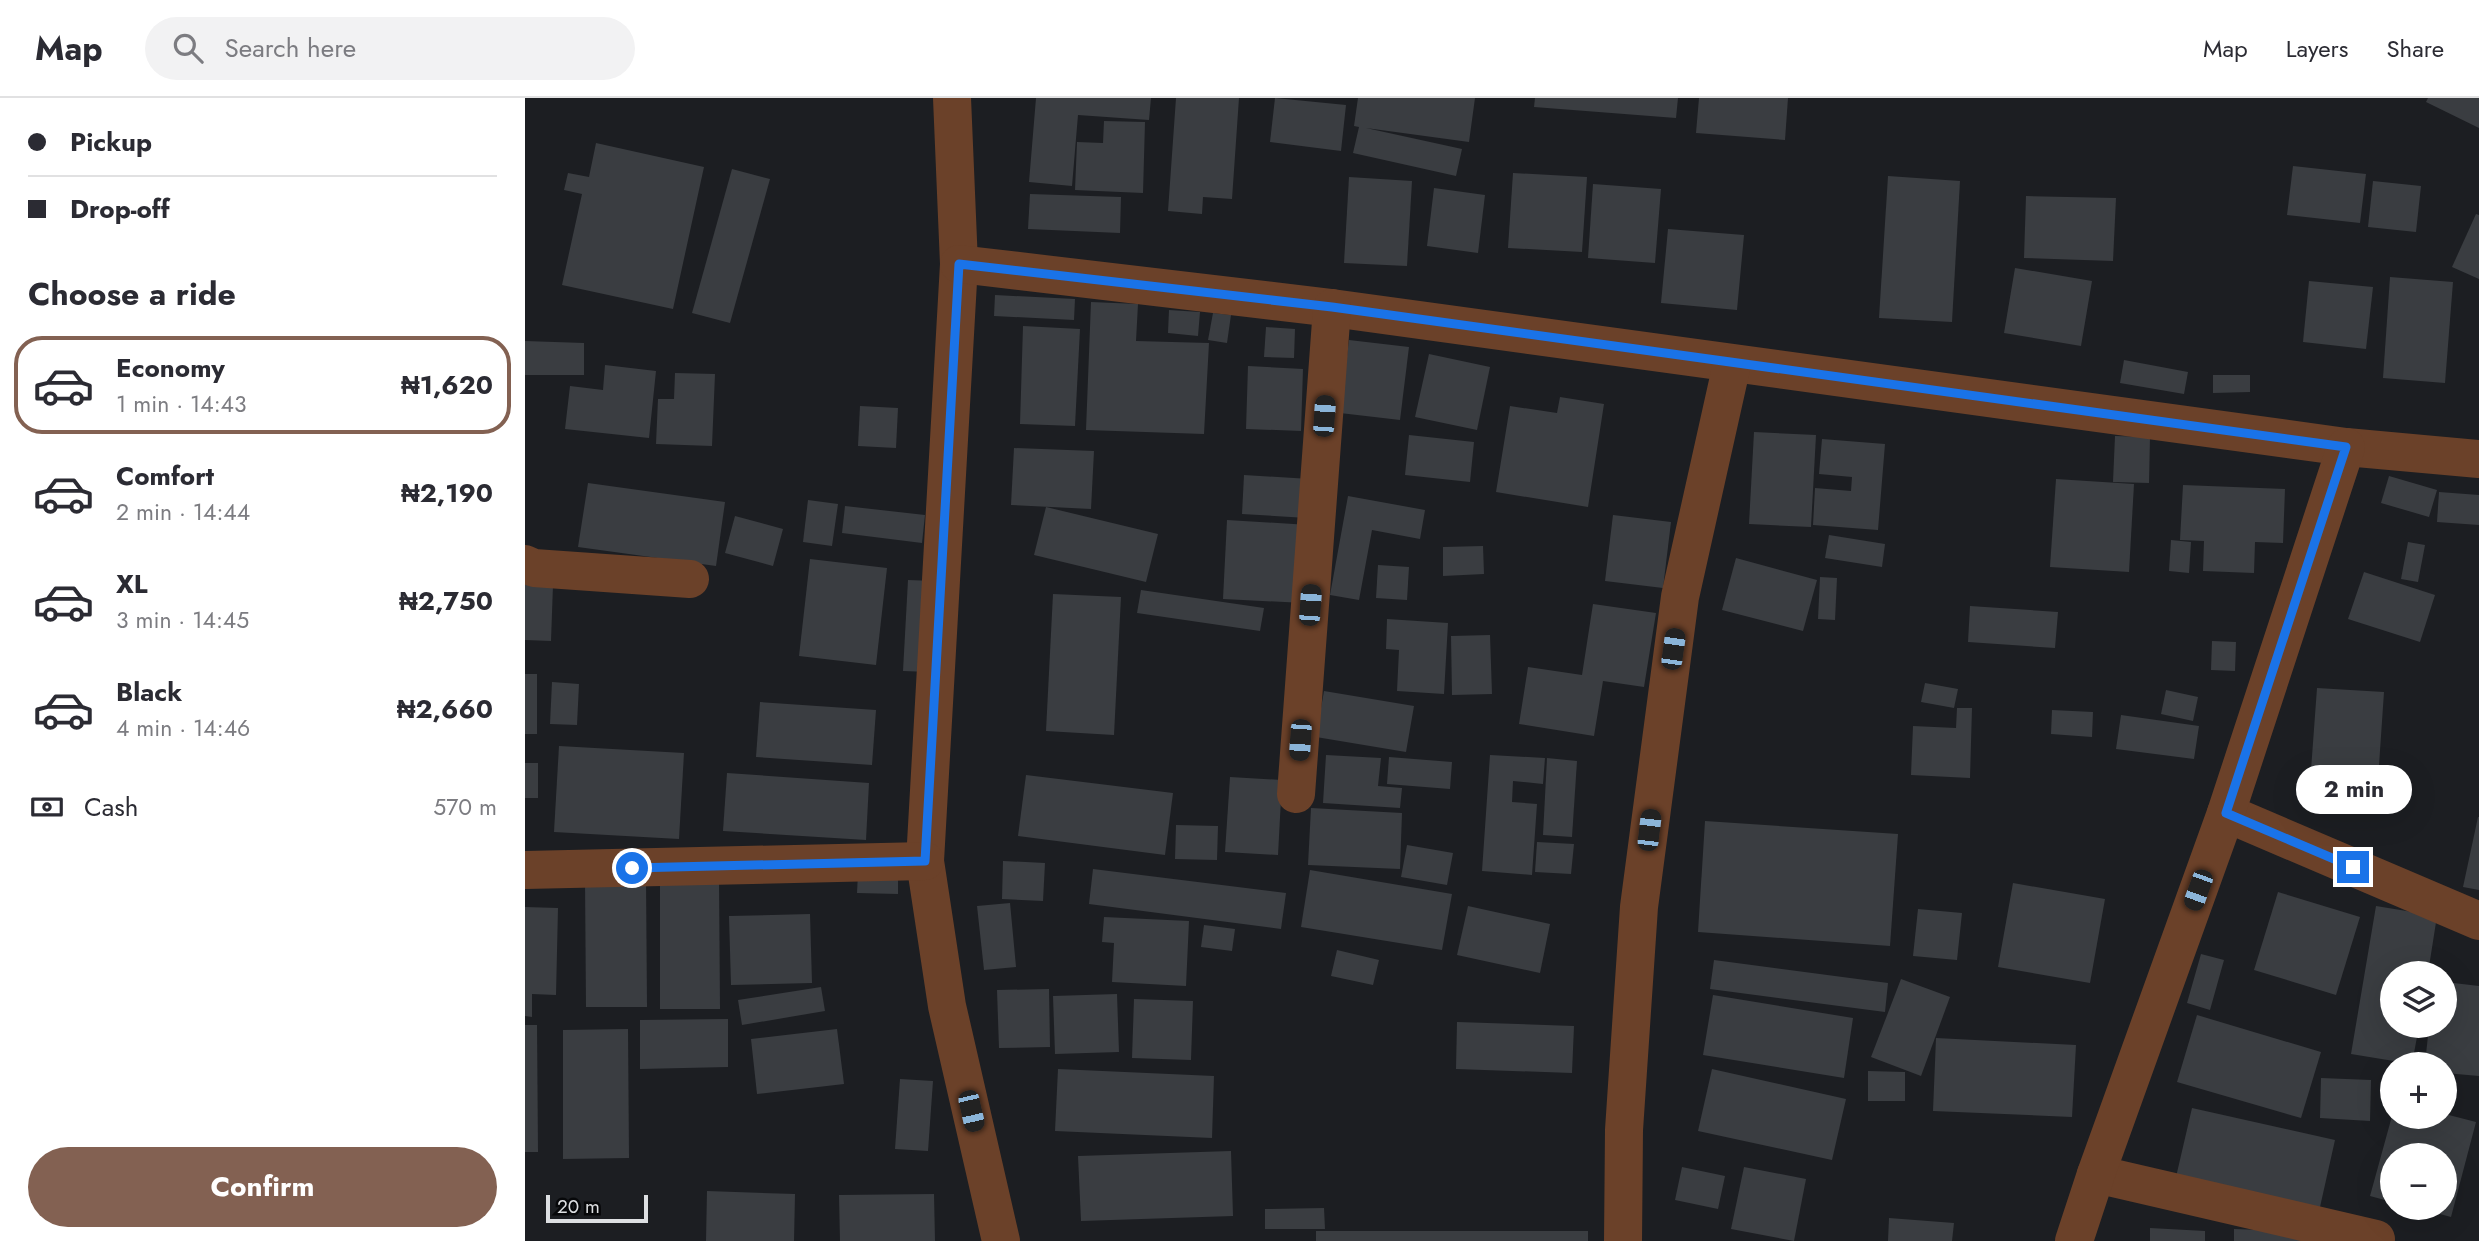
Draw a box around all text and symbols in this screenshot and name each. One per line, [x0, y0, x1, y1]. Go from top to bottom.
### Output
search box [145, 17, 635, 80]
text: Map [35, 25, 103, 72]
icon: search [169, 29, 207, 67]
text: Search here [225, 29, 356, 67]
text: Map [2203, 31, 2248, 66]
text: Layers [2286, 31, 2348, 66]
text: Share [2386, 31, 2444, 66]
text: Pickup [70, 123, 152, 161]
text: Drop-off [70, 190, 170, 228]
text: Choose a ride [28, 271, 236, 317]
text: Economy [116, 349, 225, 387]
icon: car [32, 354, 95, 417]
text: ₦1,620 [401, 366, 493, 404]
text: 1 min · 14:43 [116, 387, 247, 421]
car [1313, 394, 1336, 438]
text: Comfort [116, 457, 214, 495]
icon: car [32, 462, 95, 525]
text: ₦2,190 [401, 474, 493, 512]
text: 2 min · 14:44 [116, 495, 250, 529]
text: XL [116, 565, 148, 603]
icon: car [32, 570, 95, 633]
text: ₦2,750 [399, 582, 493, 620]
car [1299, 583, 1322, 627]
text: 3 min · 14:45 [116, 603, 249, 637]
car [1660, 627, 1687, 671]
text: Black [116, 673, 182, 711]
icon: car [32, 678, 95, 741]
text: ₦2,660 [397, 690, 493, 728]
text: 4 min · 14:46 [116, 711, 250, 745]
car [1289, 718, 1312, 762]
callout: 2 min [2295, 766, 2411, 814]
text: 2 min [2324, 772, 2384, 806]
icon: cash [28, 788, 66, 826]
text: Cash [84, 788, 138, 826]
text: 570 m [433, 790, 497, 824]
car [1637, 808, 1662, 852]
route end [2337, 851, 2369, 883]
route start [616, 852, 648, 884]
car [2181, 867, 2216, 913]
map controls [2380, 961, 2457, 1220]
button: layers [2380, 961, 2457, 1038]
button: + [2380, 1052, 2457, 1129]
car [957, 1088, 986, 1134]
button: − [2380, 1143, 2457, 1220]
button: Confirm [28, 1147, 497, 1227]
scale bar [546, 1192, 647, 1224]
text: 20 m [557, 1193, 600, 1220]

